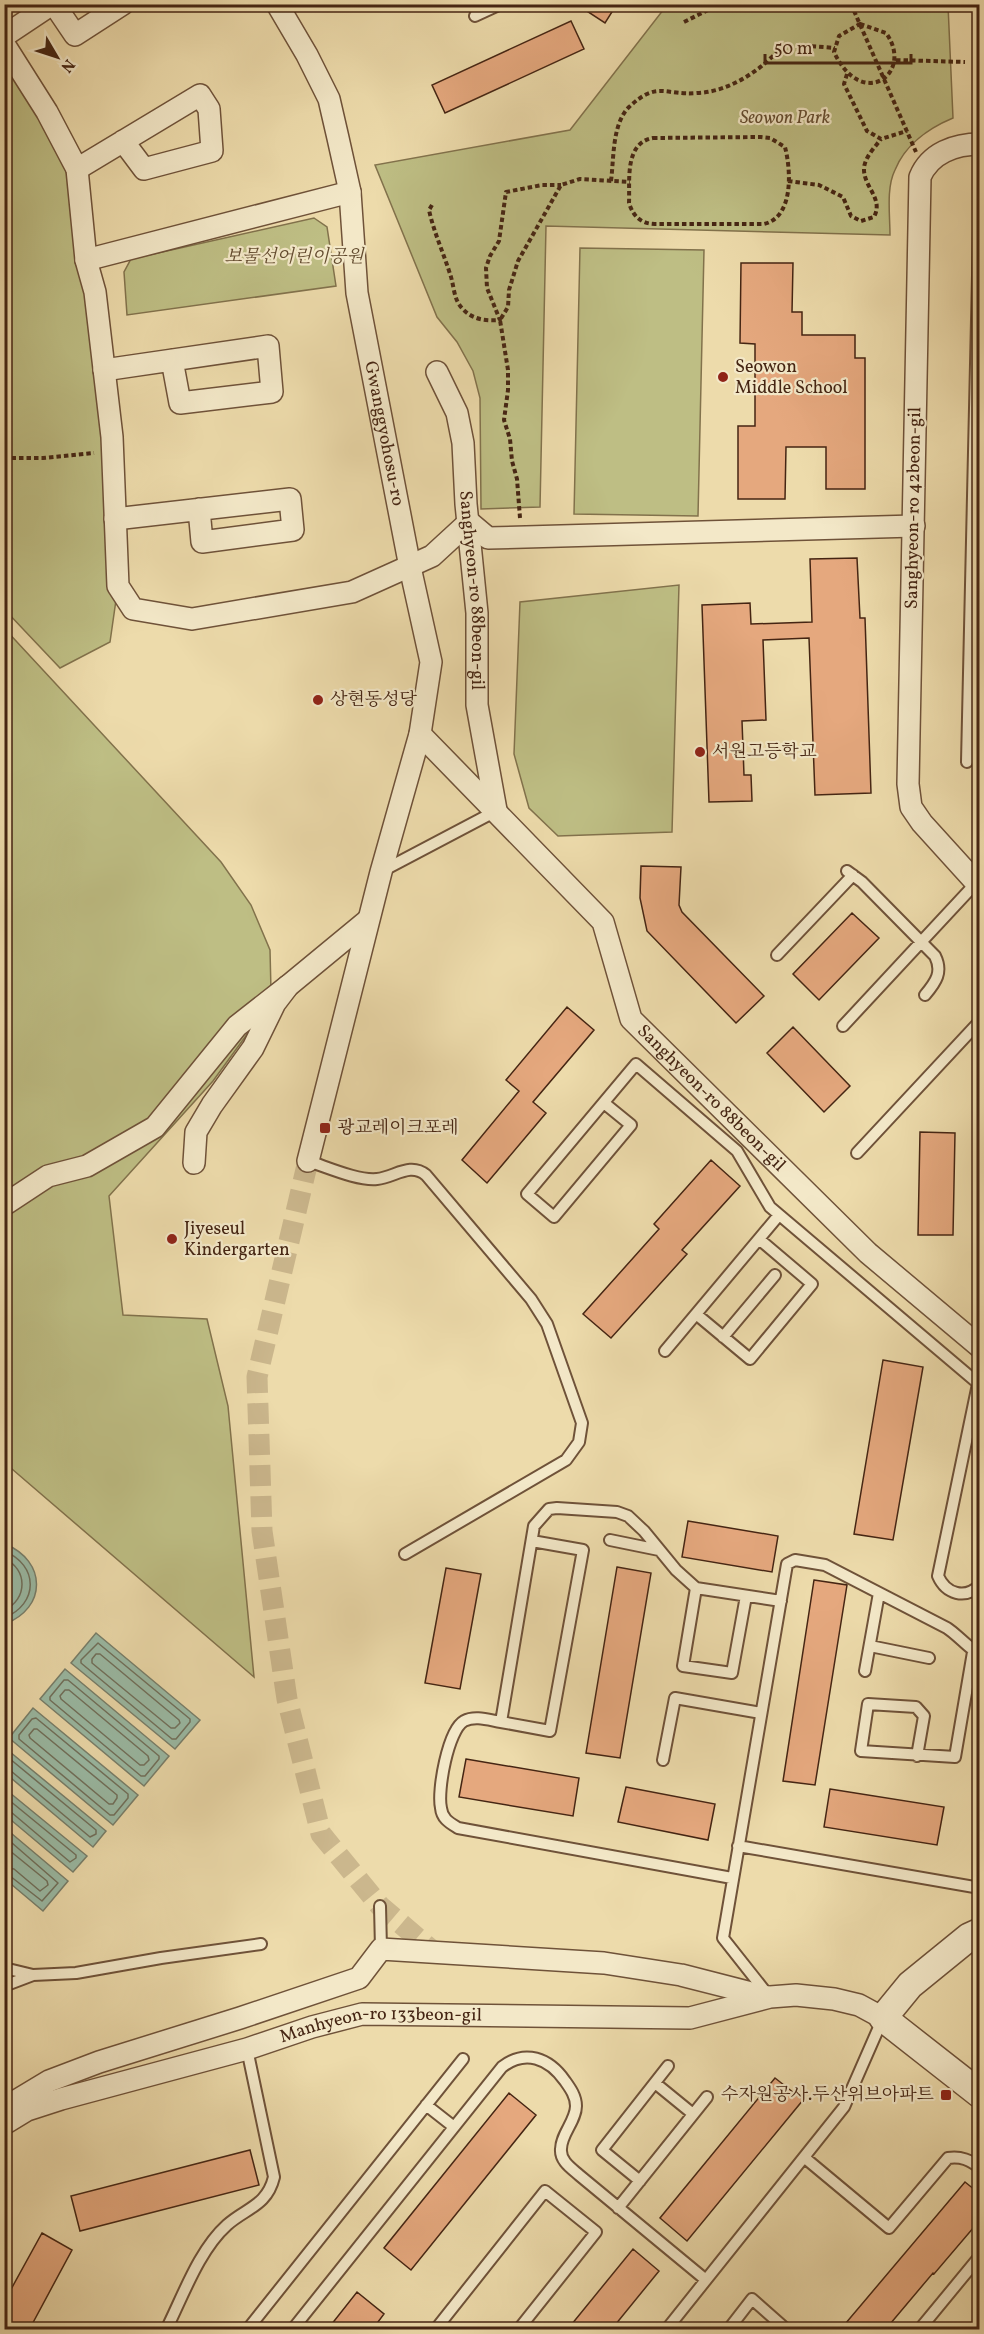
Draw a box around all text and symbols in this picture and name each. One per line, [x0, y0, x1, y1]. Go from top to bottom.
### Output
north arrow [27, 27, 87, 87]
scale bar [765, 27, 910, 65]
text: 50 m [774, 37, 813, 62]
text: N [55, 54, 79, 77]
park label: Seowon Park [740, 106, 830, 131]
park label: 보물선어린이공원 [224, 245, 365, 270]
place label: Seowon Middle School [735, 355, 848, 401]
street label: Gwanggyohosu-ro [358, 359, 410, 508]
marker: Seowon Middle School [716, 370, 730, 384]
street label: Sanghyeon-ro 42beon-gil [900, 407, 928, 609]
street label: Sanghyeon-ro 88beon-gil [453, 490, 490, 690]
place label: 상현동성당 [330, 688, 418, 713]
marker: 상현동성당 [311, 693, 325, 707]
place label: 서원고등학교 [712, 740, 817, 765]
marker: 서원고등학교 [693, 745, 707, 759]
street label: Sanghyeon-ro 88beon-gil [631, 1019, 791, 1177]
place label: 광교레이크포레 [337, 1116, 459, 1141]
marker: 광교레이크포레 [318, 1121, 332, 1135]
place label: Jiyeseul Kindergarten [184, 1217, 290, 1263]
marker: Jiyeseul Kindergarten [165, 1232, 179, 1246]
street label: Manhyeon-ro 133beon-gil [276, 2002, 482, 2050]
place label: 수자원공사.두산위브아파트 [721, 2083, 935, 2108]
marker: 수자원공사.두산위브아파트 [939, 2088, 953, 2102]

